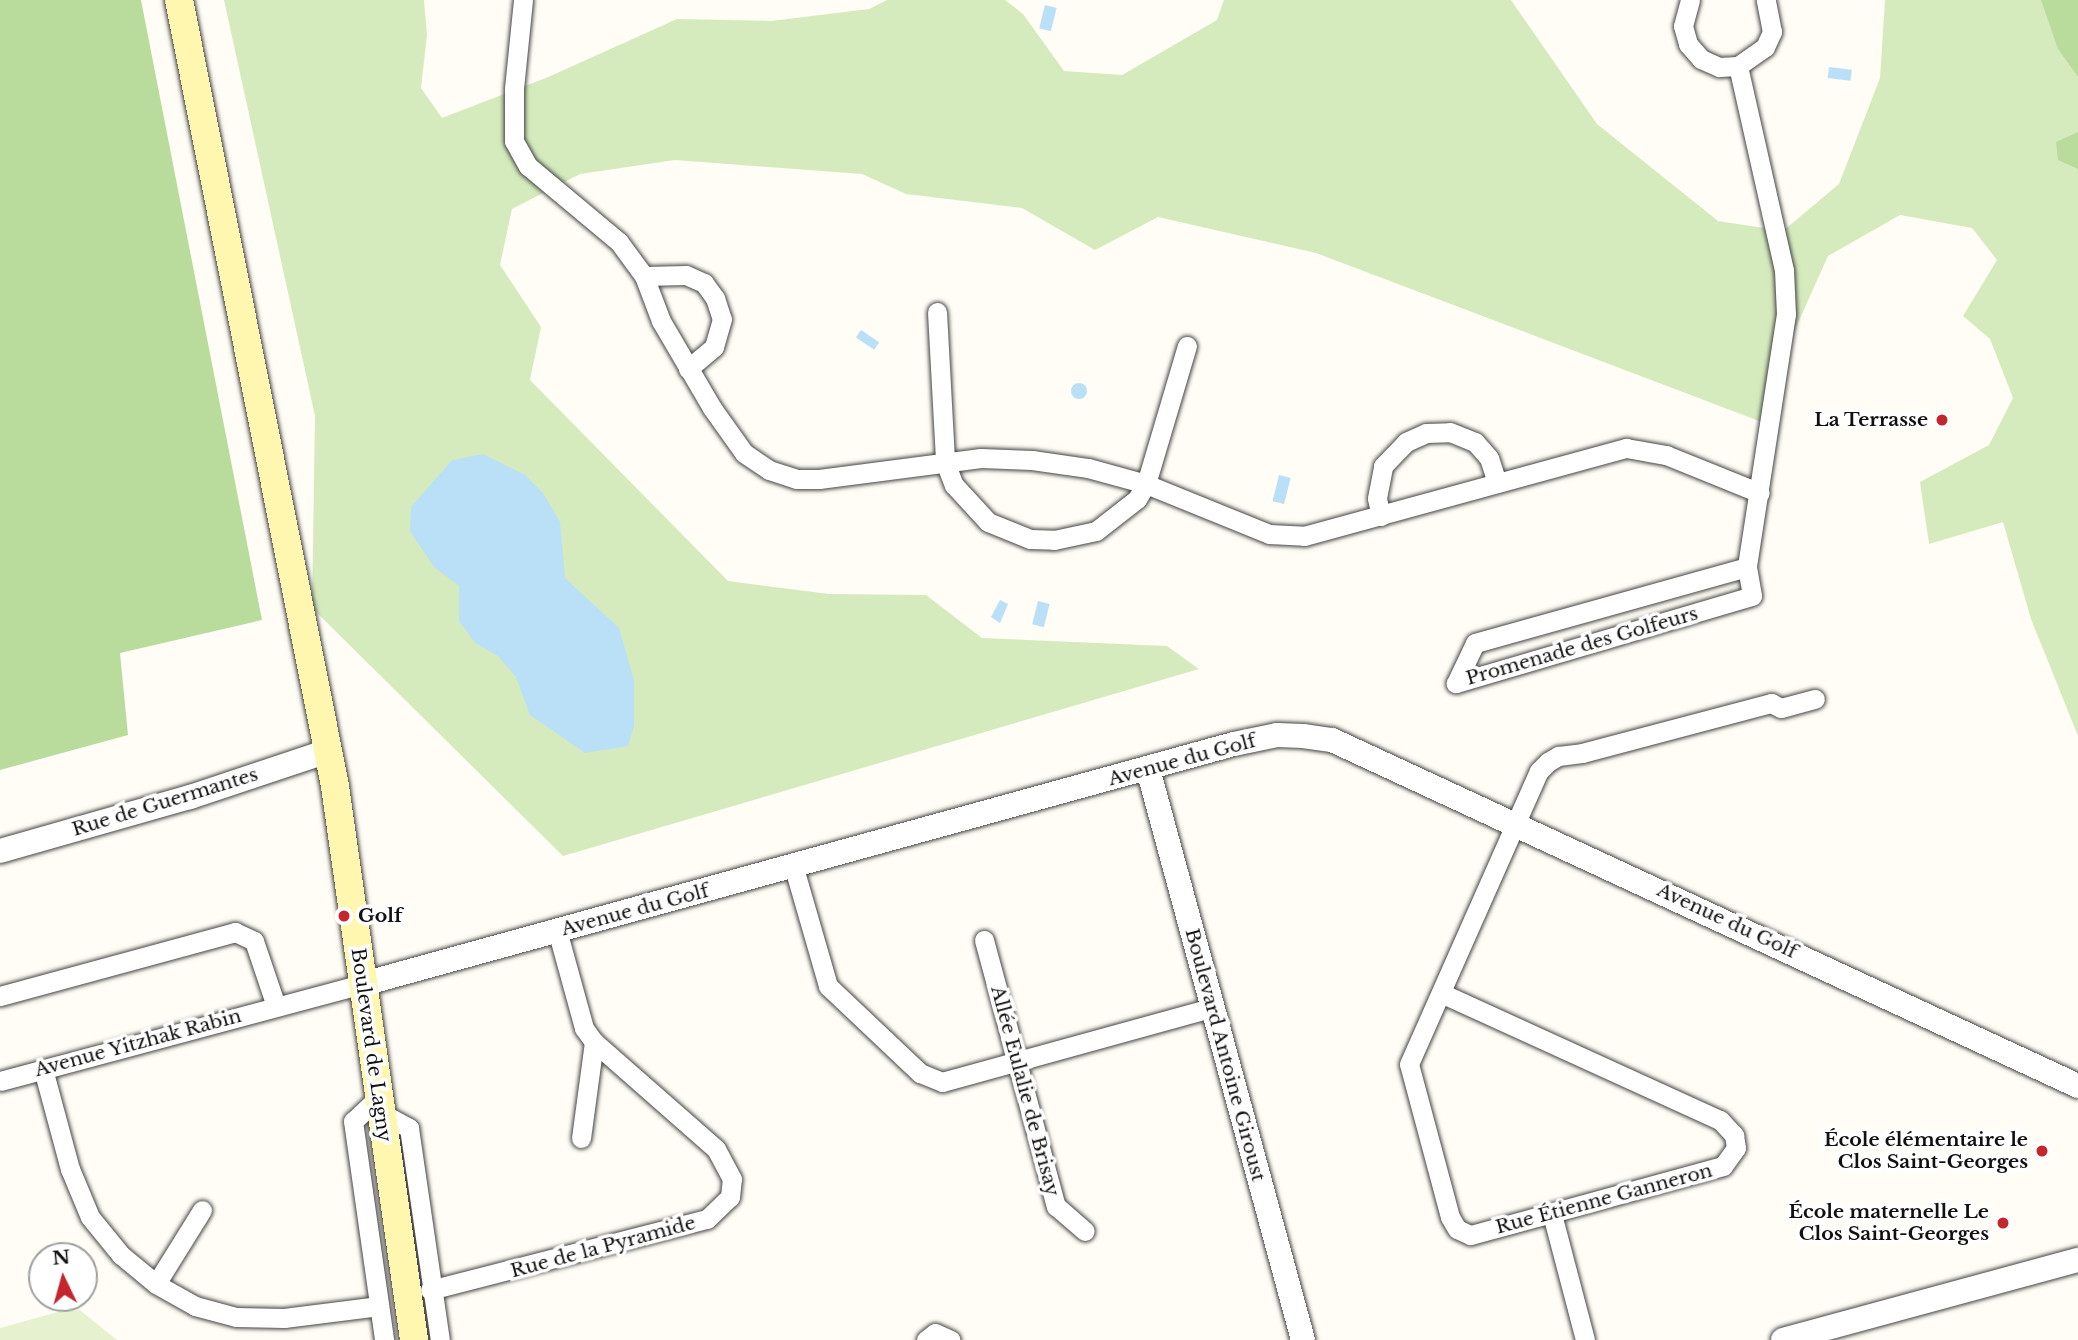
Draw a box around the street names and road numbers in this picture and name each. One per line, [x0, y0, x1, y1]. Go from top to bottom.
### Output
street label: Promenade des Golfeurs [1463, 602, 1701, 690]
street label: Avenue du Golf [1106, 729, 1258, 791]
street label: Rue de Guermantes [69, 763, 261, 841]
street label: Avenue du Golf [559, 879, 711, 941]
street label: Avenue du Golf [1653, 879, 1801, 963]
street label: Boulevard Antoine Giroust [1180, 926, 1270, 1184]
street label: Boulevard de Lagny [346, 947, 396, 1143]
street label: Allée Eulalie de Brisay [986, 983, 1064, 1199]
street label: Avenue Yitzhak Rabin [32, 1004, 244, 1082]
street label: Rue Étienne Ganneron [1493, 1159, 1715, 1239]
street label: Rue de la Pyramide [508, 1211, 698, 1283]

